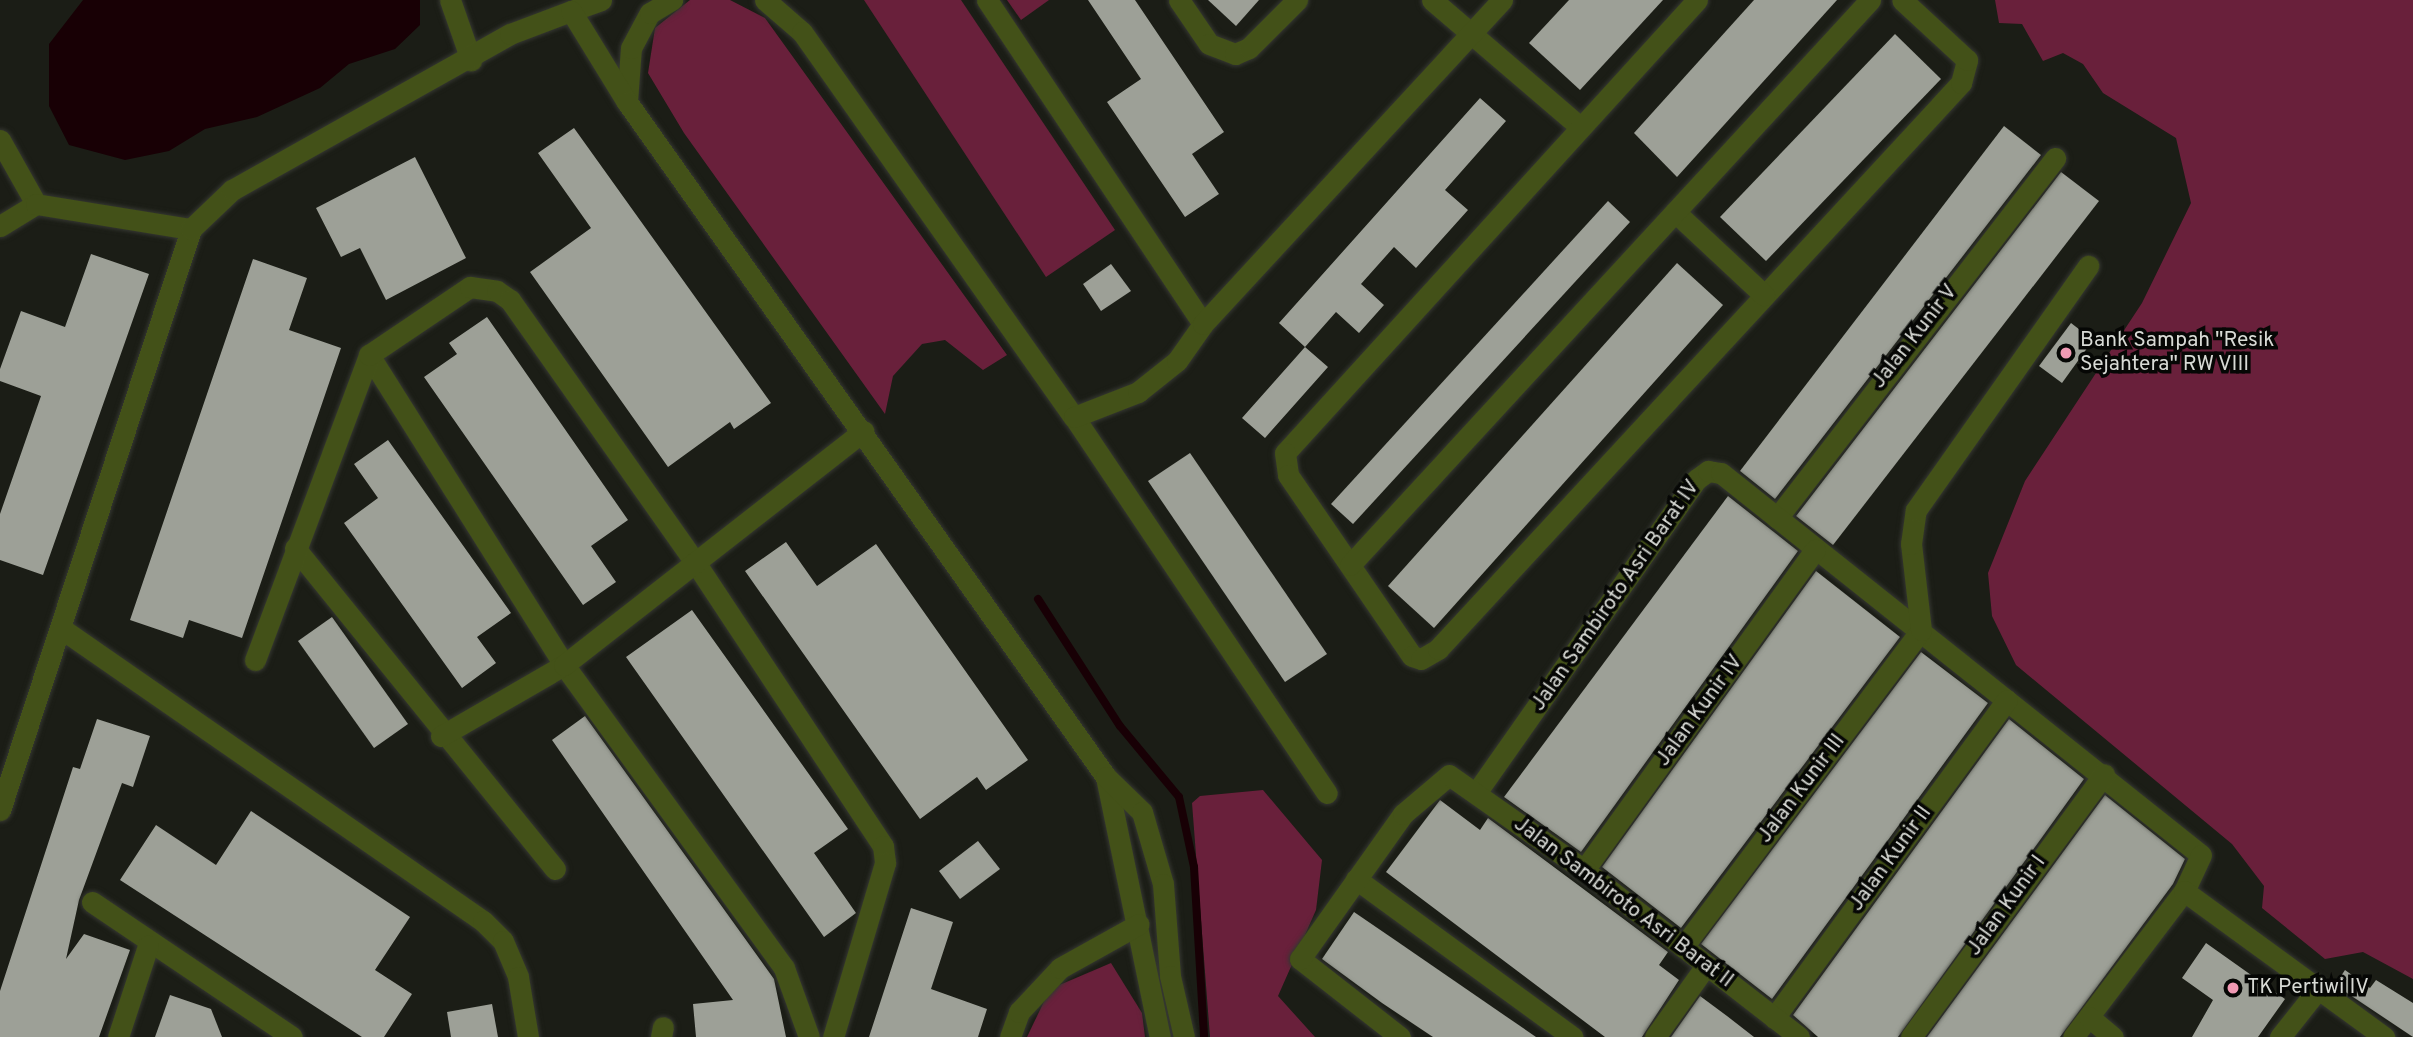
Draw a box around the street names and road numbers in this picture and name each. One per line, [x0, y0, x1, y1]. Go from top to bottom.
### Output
street label: Jalan Kunir V [1866, 280, 1964, 394]
street label: Jalan Sambiroto Asri Barat IV [1526, 475, 1706, 717]
street label: Jalan Kunir IV [1651, 650, 1749, 772]
street label: Jalan Kunir III [1753, 730, 1851, 848]
street label: Jalan Kunir II [1844, 801, 1938, 917]
street label: Jalan Sambiroto Asri Barat II [1508, 812, 1738, 994]
street label: Jalan Kunir I [1962, 851, 2052, 961]

